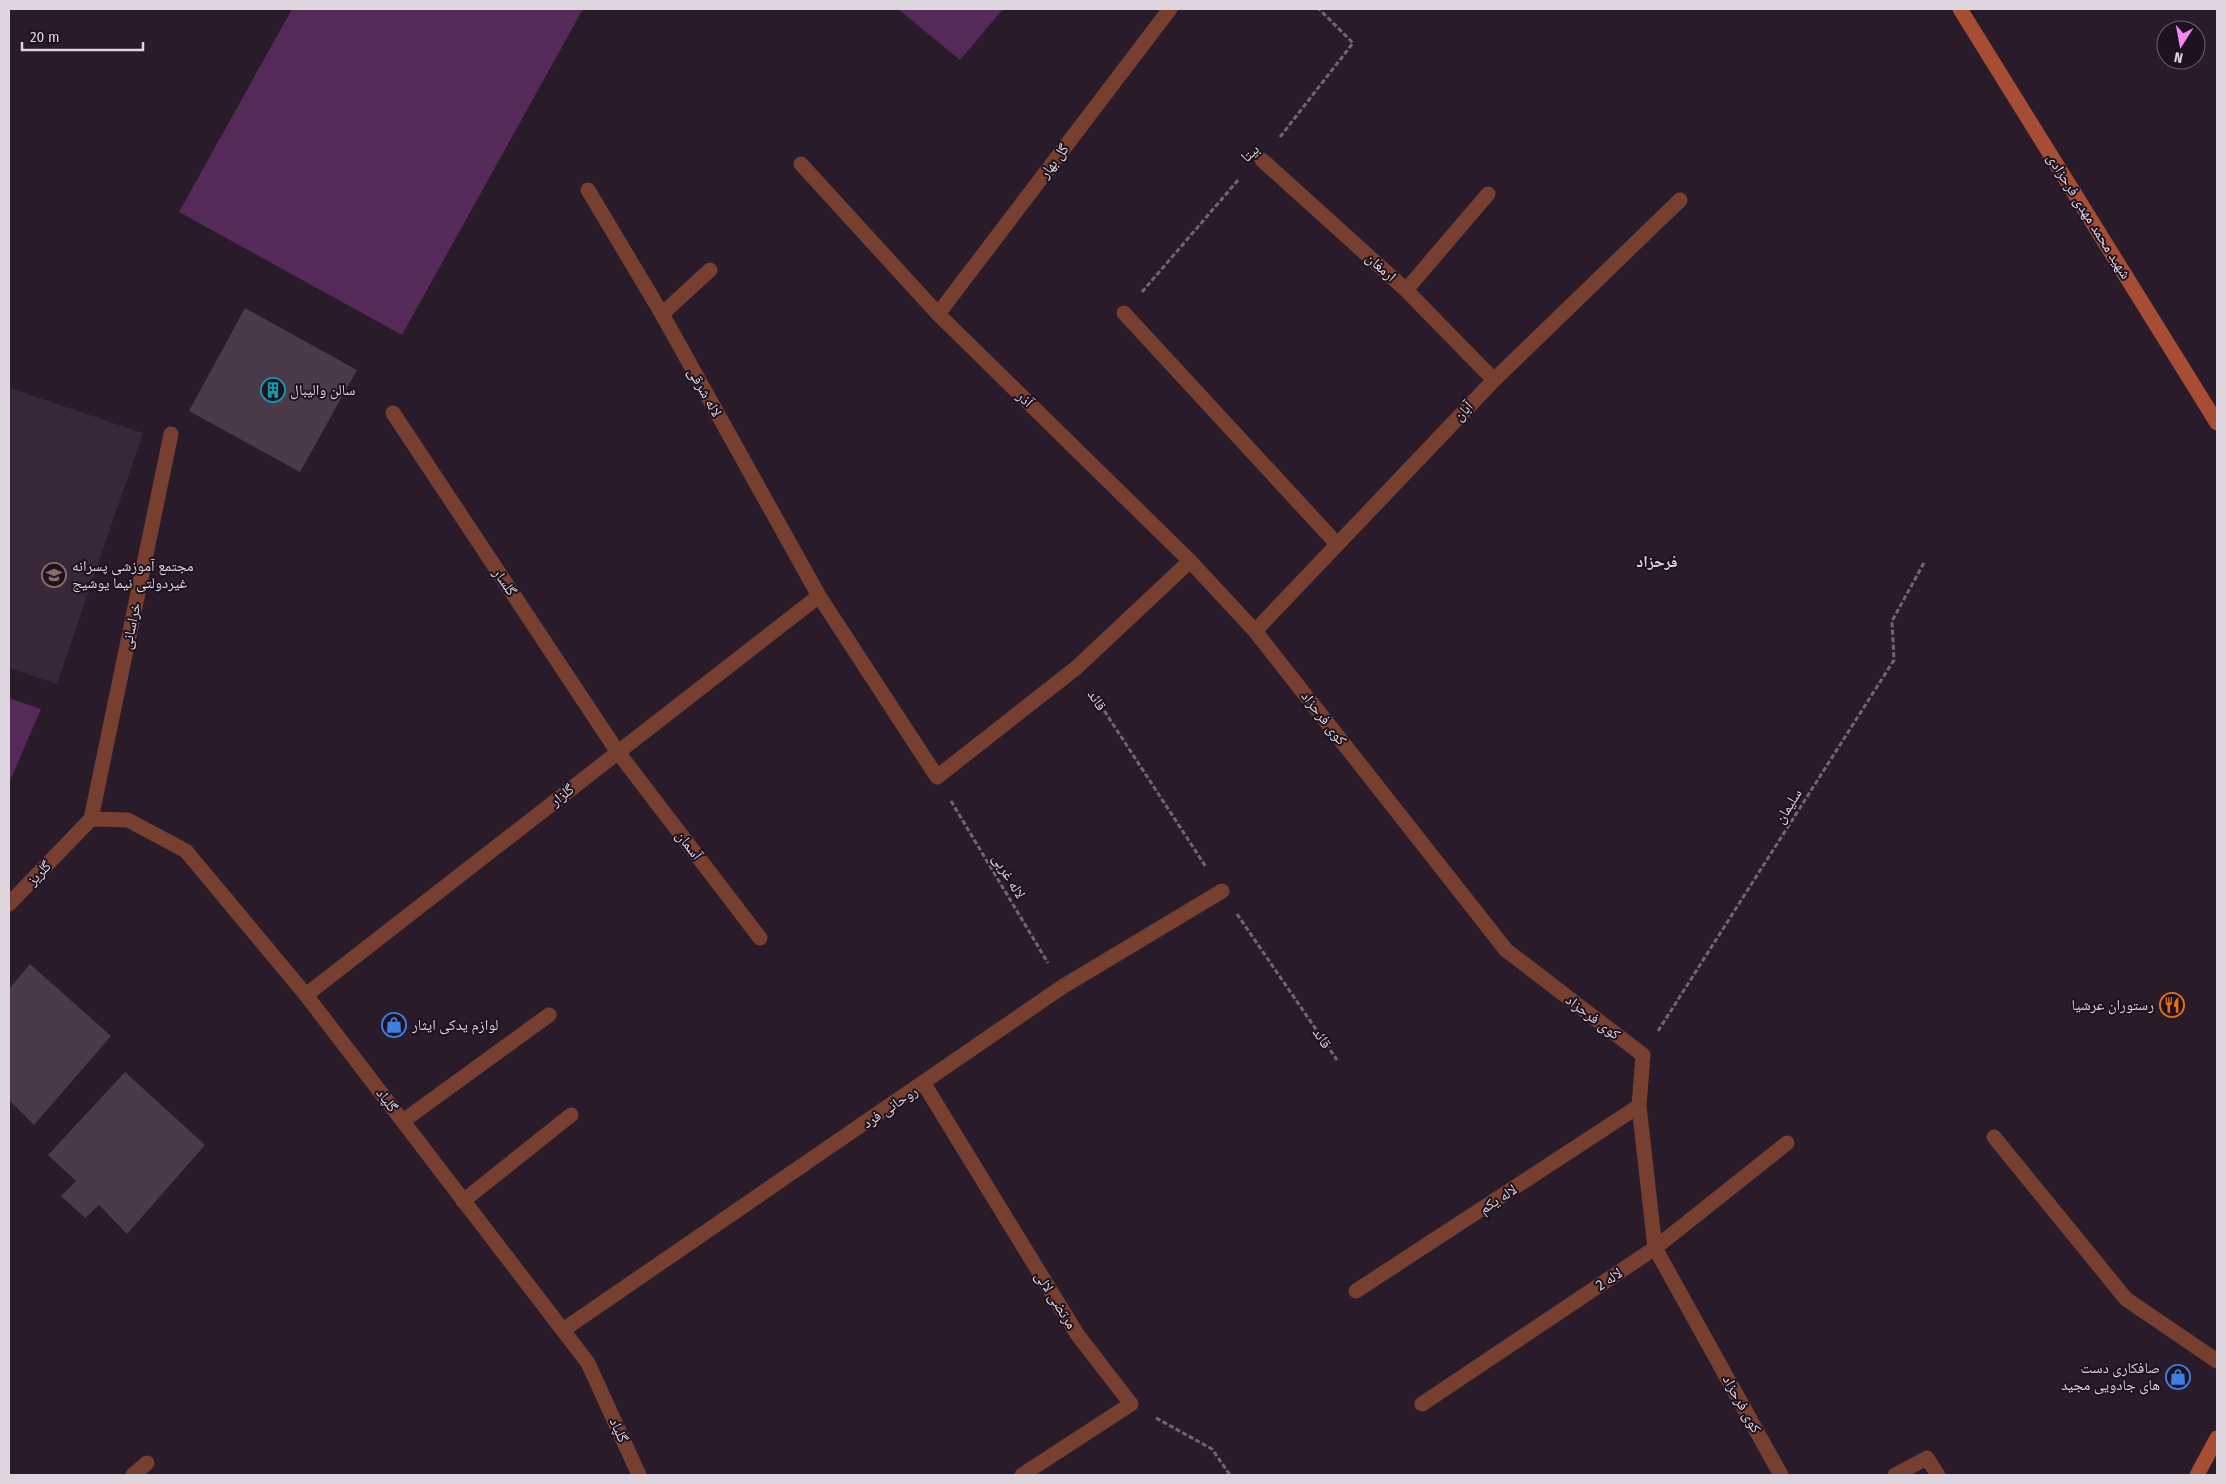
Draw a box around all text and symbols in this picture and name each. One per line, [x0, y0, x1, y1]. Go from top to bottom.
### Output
scale bar [22, 20, 144, 52]
north arrow [2156, 20, 2206, 70]
text: 20 m [30, 28, 60, 46]
text: N [2173, 48, 2184, 66]
street label: گل بهار [1035, 140, 1074, 183]
street label: بیتا [1237, 140, 1263, 166]
street label: شهید محمد مهدی فرحزادی [2042, 150, 2135, 283]
street label: ارمغان [1361, 249, 1400, 286]
street label: لاله شرقی [683, 364, 726, 420]
building icon: سالن والیبال [260, 377, 286, 403]
place label: سالن والیبال [290, 381, 356, 400]
street label: آذر [1012, 386, 1038, 412]
street label: آبان [1449, 397, 1478, 425]
district label: فرحزاد [1636, 552, 1678, 571]
place label: مجتمع آموزشی پسرانه غیردولتی نیما یوشیج [72, 557, 194, 593]
school or university icon: مجتمع آموزشی پسرانه غیردولتی نیما یوشیج [41, 562, 67, 588]
street label: گلسار [489, 564, 521, 600]
street label: خراسانی [117, 601, 146, 651]
street label: قائد [1084, 686, 1110, 714]
street label: کوی فرحزاد [1296, 687, 1351, 749]
street label: گلزار [546, 780, 578, 811]
street label: سلیمان [1770, 785, 1807, 827]
street label: آسمان [671, 827, 707, 865]
street label: لاله غربی [988, 850, 1029, 902]
street label: گلریز [22, 857, 55, 890]
street label: کوی فرحزاد [1562, 991, 1624, 1044]
restaurant icon: رستوران عرشیا [2159, 992, 2185, 1018]
place label: رستوران عرشیا [2072, 996, 2154, 1015]
shop icon: لوازم یدکی ایثار [381, 1012, 407, 1038]
place label: لوازم یدکی ایثار [411, 1016, 498, 1035]
street label: قائد [1309, 1024, 1335, 1052]
street label: روحانی فرد [859, 1082, 922, 1133]
street label: گلپاد [372, 1084, 402, 1116]
street label: لاله یکم [1476, 1180, 1521, 1219]
street label: لاله 2 [1592, 1264, 1626, 1294]
street label: مرتضی لالی [1030, 1268, 1081, 1333]
place label: صافکاری دست های جادویی مجید [2061, 1359, 2160, 1395]
shop icon: صافکاری دست های جادویی مجید [2165, 1364, 2191, 1390]
street label: کوی فرحزاد [1718, 1372, 1765, 1437]
street label: گلپاد [606, 1415, 633, 1446]

